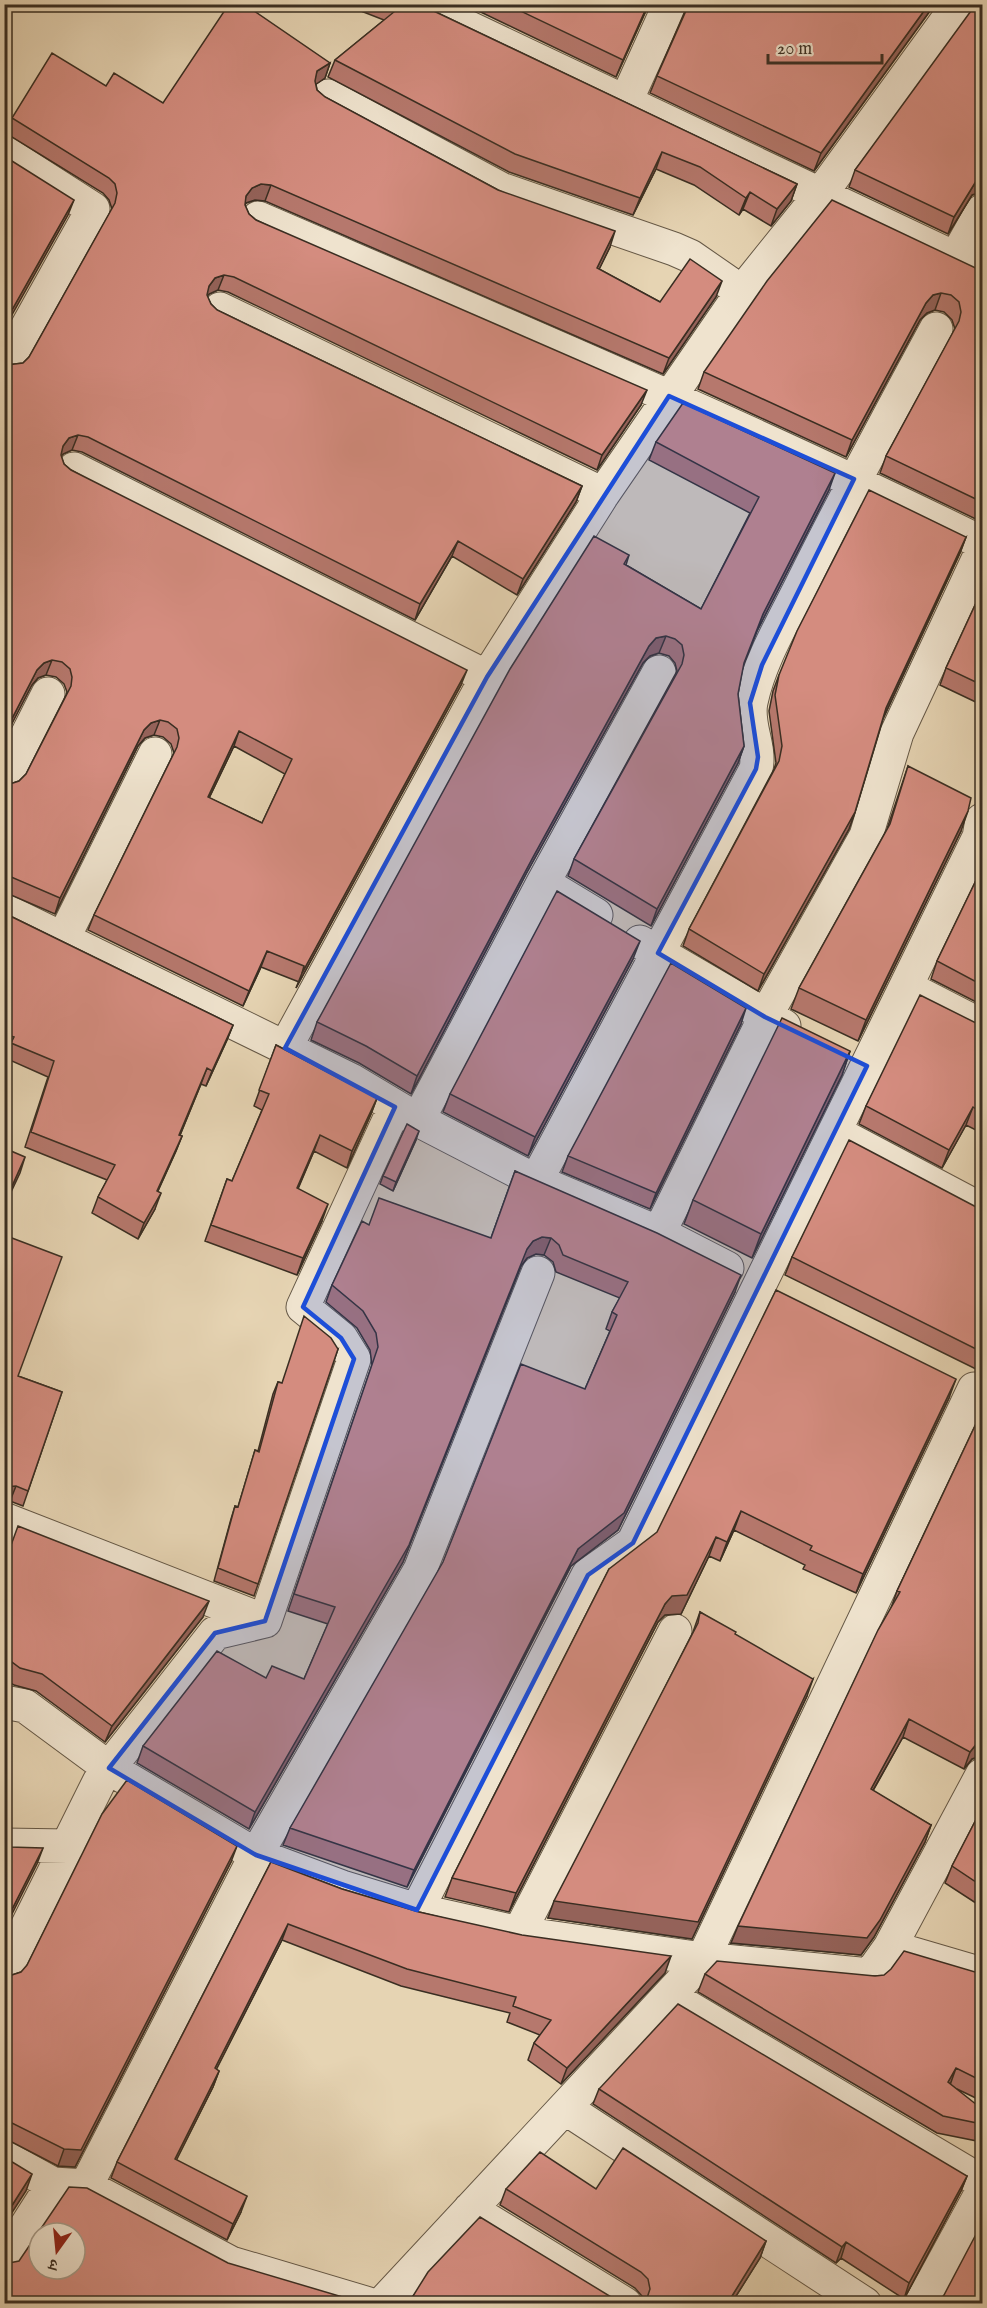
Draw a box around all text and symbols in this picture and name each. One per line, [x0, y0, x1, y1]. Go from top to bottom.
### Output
scale bar [768, 27, 882, 65]
text: 20 m [777, 38, 812, 61]
north arrow [27, 2221, 87, 2281]
text: उ [45, 2252, 61, 2275]

